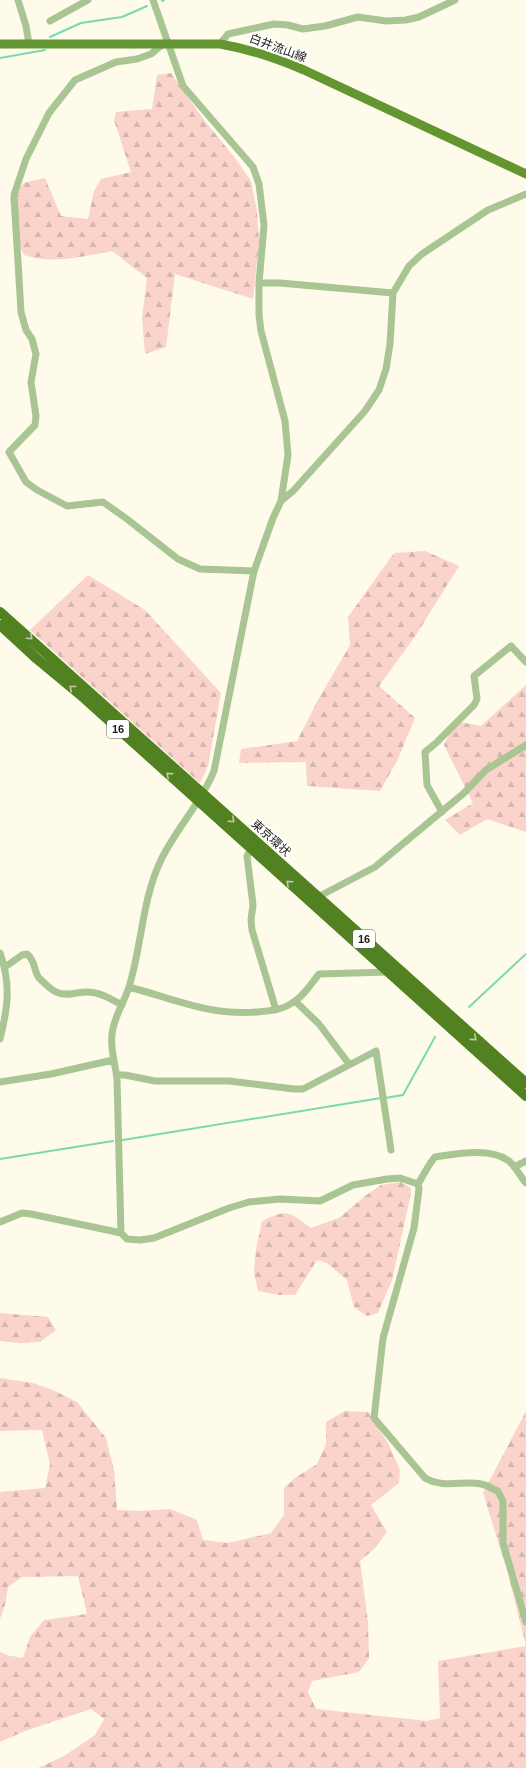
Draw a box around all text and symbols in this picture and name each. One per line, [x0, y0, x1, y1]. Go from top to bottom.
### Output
street label: 白井流山線 [247, 31, 309, 65]
one-way arrow [25, 632, 32, 639]
one-way arrow [70, 686, 77, 693]
road number: 16 [107, 720, 129, 738]
one-way arrow [166, 772, 174, 780]
one-way arrow [227, 815, 235, 823]
street label: 東京環状 [248, 817, 294, 859]
one-way arrow [286, 880, 294, 887]
road number: 16 [353, 930, 375, 948]
one-way arrow [470, 1034, 477, 1041]

